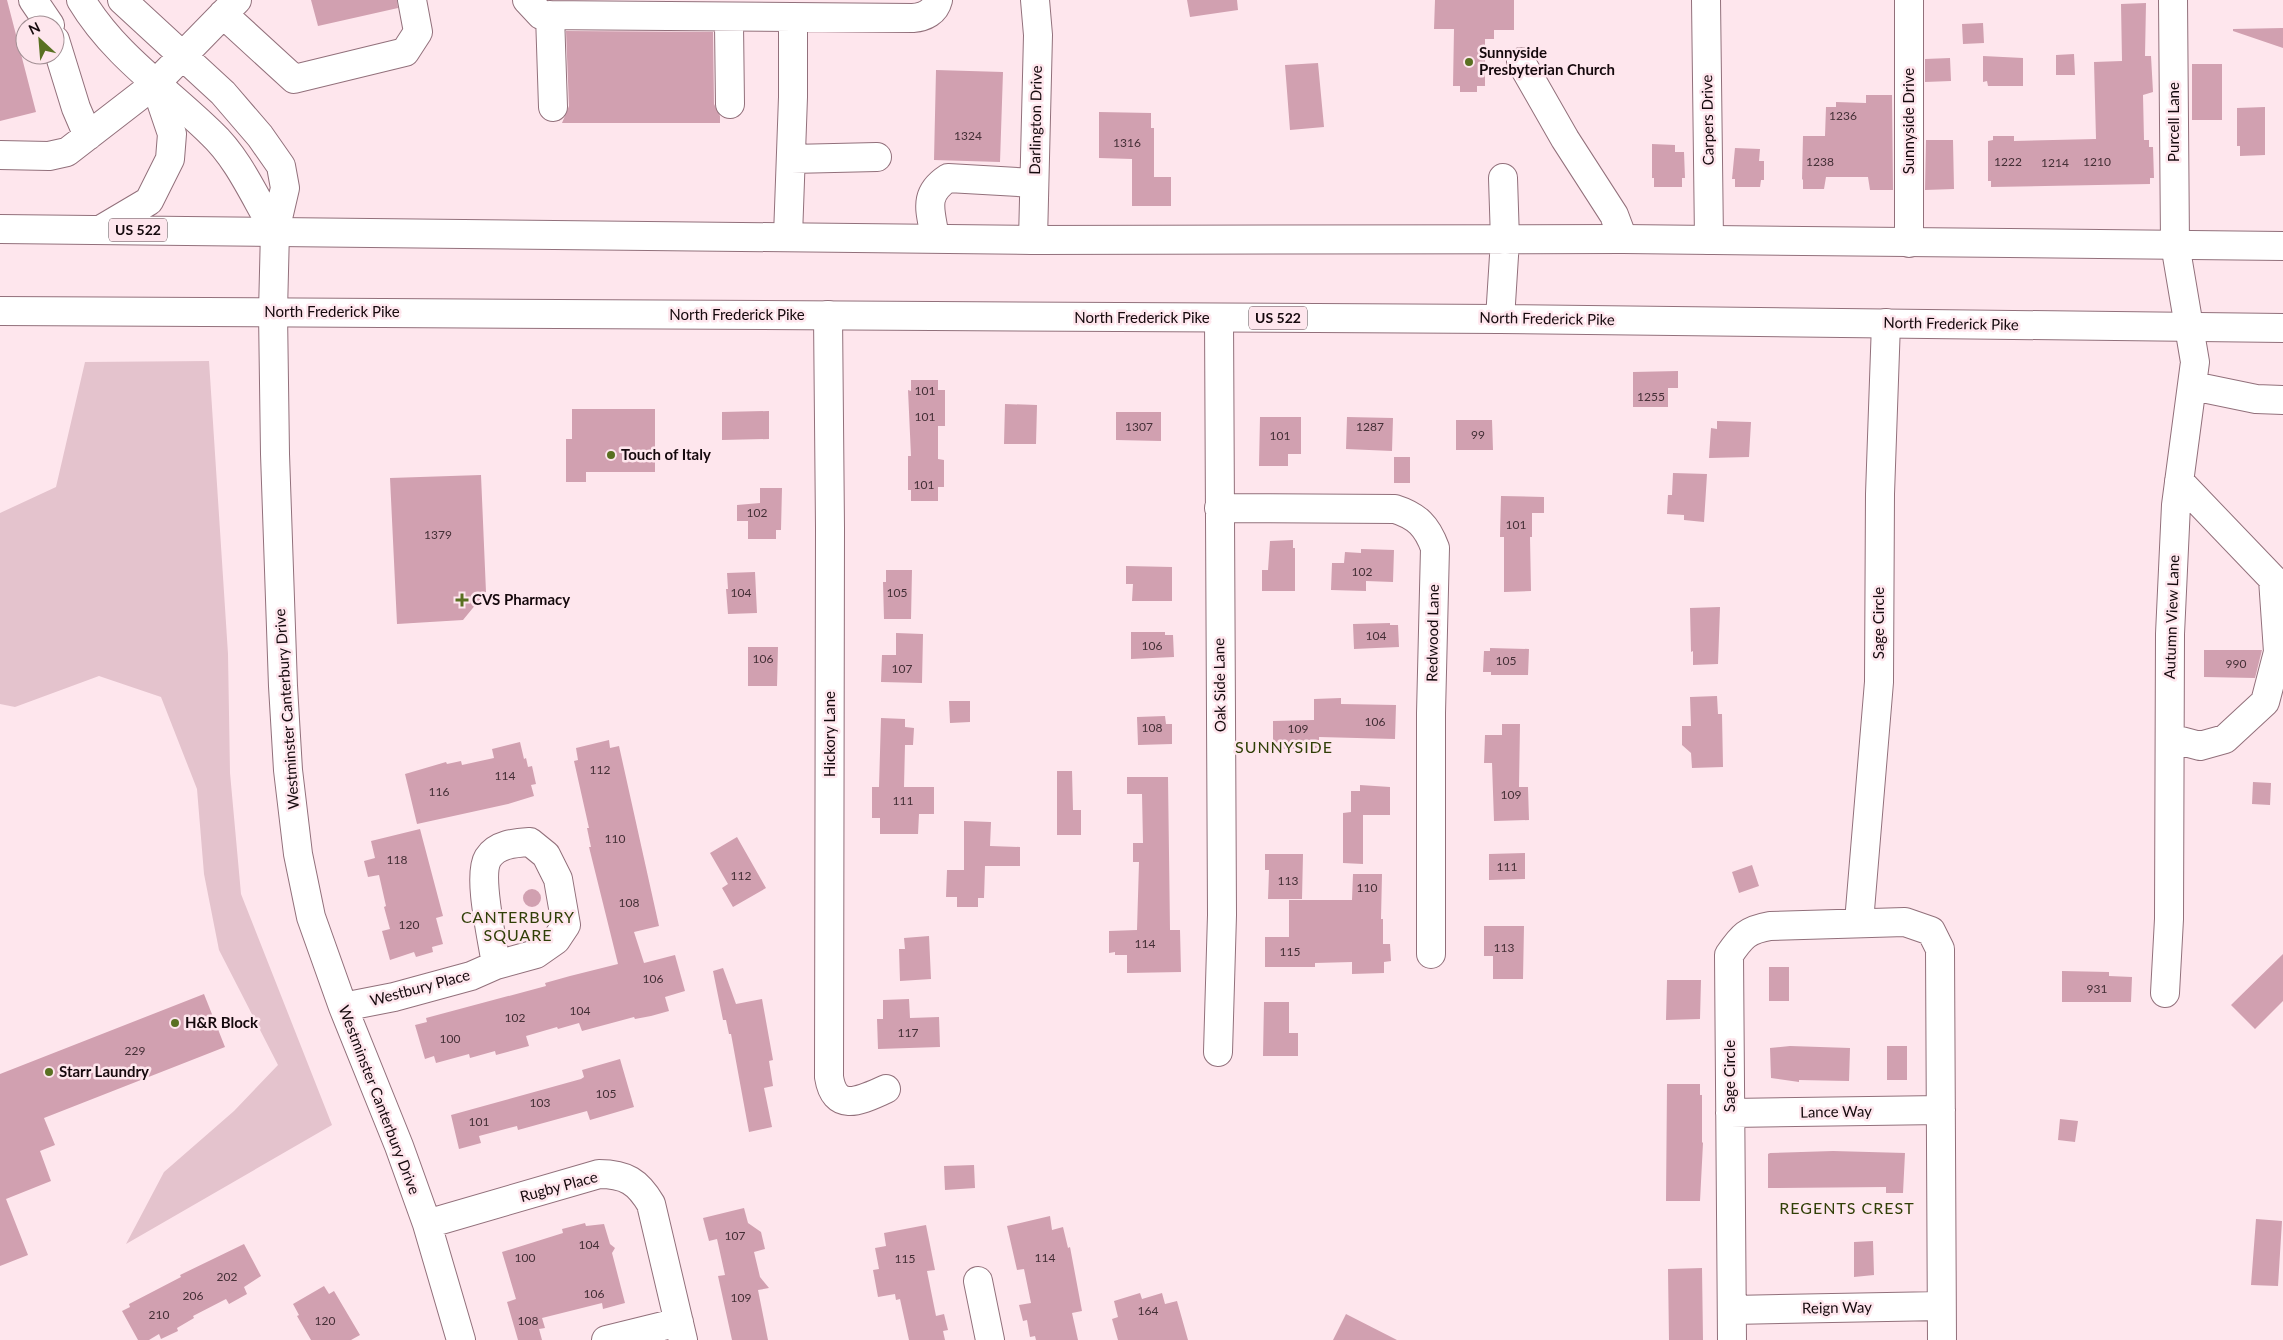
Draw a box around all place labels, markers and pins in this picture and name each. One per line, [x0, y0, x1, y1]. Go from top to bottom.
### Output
place label: Sunnyside Presbyterian Church [1479, 43, 1615, 78]
marker: Sunnyside Presbyterian Church [1463, 56, 1475, 68]
place label: Touch of Italy [621, 445, 711, 463]
marker: Touch of Italy [605, 449, 617, 461]
place label: CVS Pharmacy [472, 590, 570, 608]
marker: CVS Pharmacy [456, 594, 468, 606]
place label: H&R Block [185, 1013, 259, 1031]
marker: H&R Block [169, 1017, 181, 1029]
place label: Starr Laundry [59, 1062, 149, 1080]
marker: Starr Laundry [43, 1066, 55, 1078]

